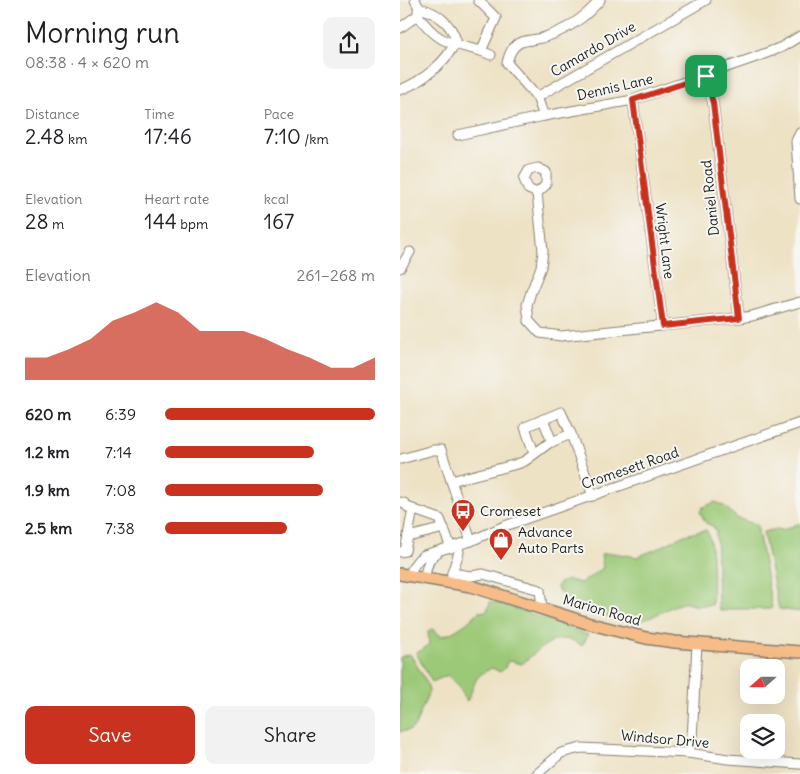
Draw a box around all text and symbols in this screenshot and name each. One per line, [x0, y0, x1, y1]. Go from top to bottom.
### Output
text: Morning run [25, 15, 180, 51]
button: share [323, 17, 375, 69]
street label: Camardo Drive [547, 17, 639, 81]
text: 08:38 · 4 × 620 m [25, 52, 149, 72]
pin [685, 55, 727, 97]
icon: arrive [692, 62, 720, 90]
street label: Dennis Lane [575, 69, 655, 105]
text: Distance [25, 105, 80, 123]
text: Time [144, 105, 175, 123]
text: Pace [264, 105, 294, 123]
text: 2.48 [25, 123, 65, 150]
text: 17:46 [144, 123, 192, 150]
text: 7:10 [264, 123, 301, 150]
text: km [65, 130, 87, 148]
text: /km [301, 130, 329, 148]
street label: Daniel Road [697, 159, 723, 237]
text: Elevation [25, 190, 82, 208]
text: Heart rate [144, 190, 209, 208]
text: kcal [264, 190, 289, 208]
street label: Wright Lane [651, 202, 679, 280]
text: 28 [25, 208, 49, 235]
text: 144 [144, 208, 177, 235]
text: 167 [264, 208, 294, 235]
text: m [49, 215, 64, 233]
text: bpm [177, 215, 208, 233]
text: Elevation [25, 265, 91, 285]
text: 261–268 m [297, 265, 375, 285]
text: 620 m [25, 404, 71, 424]
text: 6:39 [105, 404, 136, 424]
text: 1.2 km [25, 442, 69, 462]
text: 7:14 [105, 442, 132, 462]
street label: Cromesett Road [579, 443, 681, 493]
text: 1.9 km [25, 480, 70, 500]
text: 7:08 [105, 480, 136, 500]
bus stop icon: Cromeset [450, 498, 476, 532]
place label: Cromeset [480, 502, 541, 520]
text: 2.5 km [25, 518, 72, 538]
text: 7:38 [105, 518, 135, 538]
place label: Advance Auto Parts [518, 523, 584, 557]
shop icon: Advance Auto Parts [488, 527, 514, 561]
street label: Marion Road [561, 590, 643, 630]
north arrow [740, 659, 785, 704]
map controls [740, 659, 785, 759]
button: Save [25, 706, 195, 764]
button: Share [205, 706, 375, 764]
button: layers [740, 714, 785, 759]
street label: Windsor Drive [620, 726, 710, 752]

